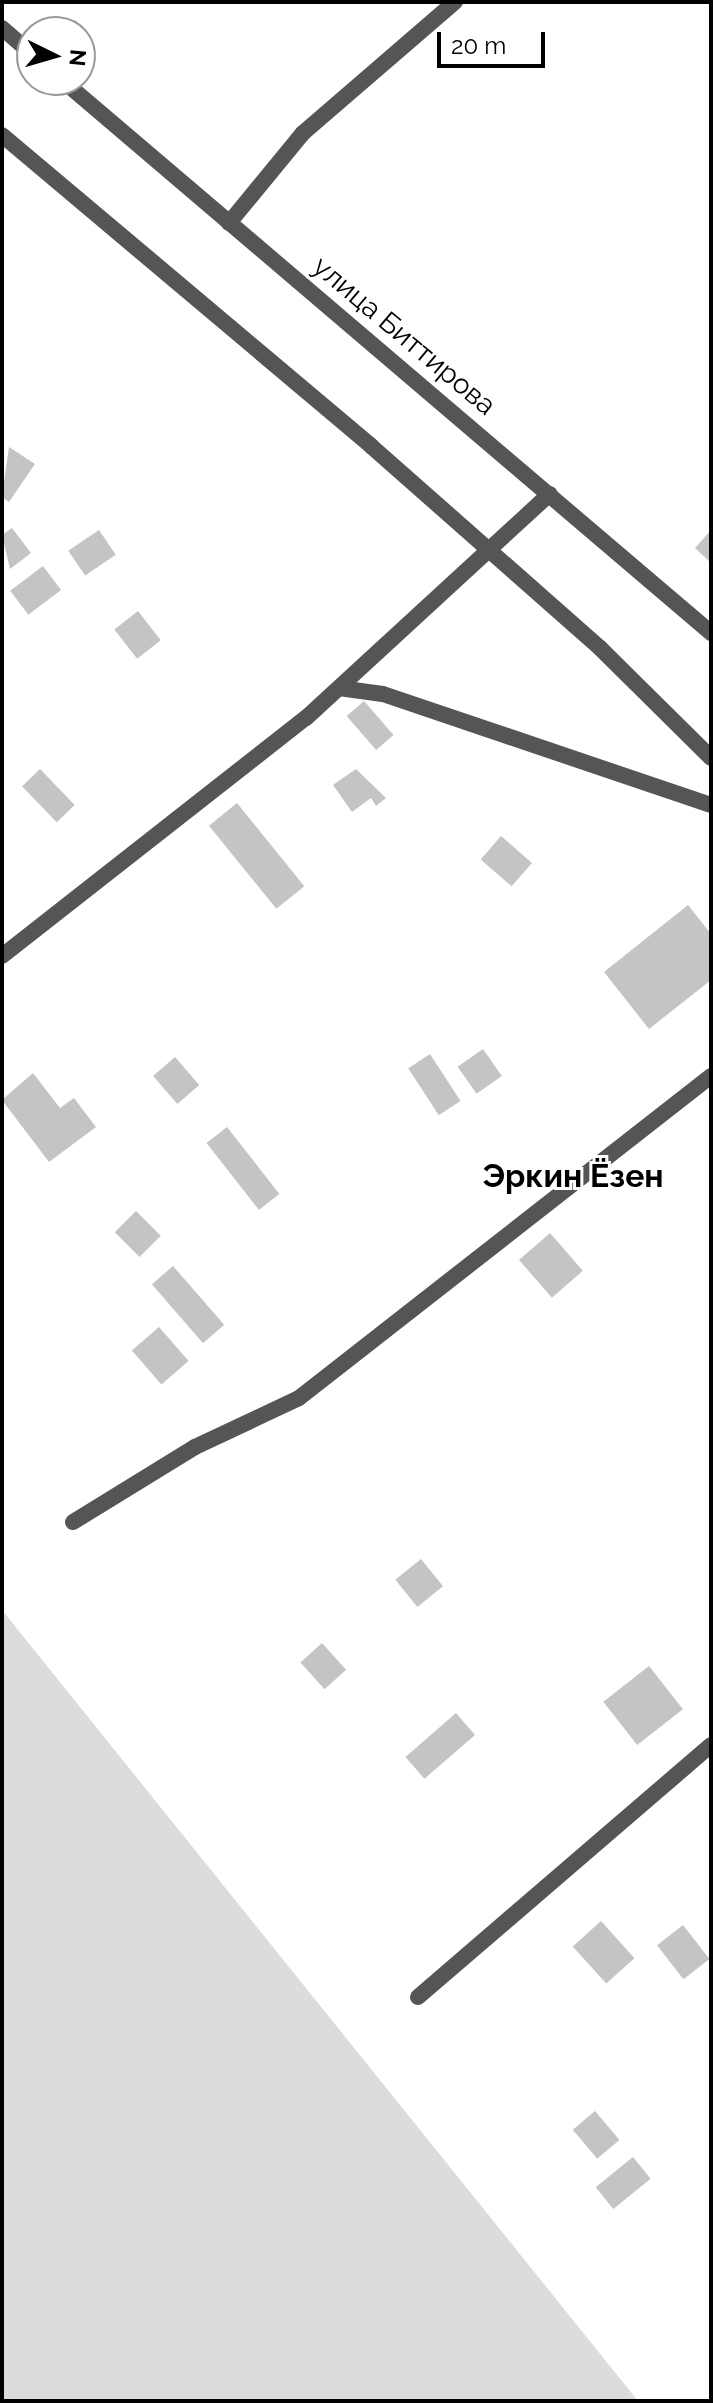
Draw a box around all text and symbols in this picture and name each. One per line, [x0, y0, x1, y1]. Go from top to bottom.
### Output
north arrow [16, 16, 96, 96]
scale bar [441, 16, 549, 66]
text: 20 m [451, 31, 506, 60]
text: N [64, 48, 92, 67]
street label: улица Биттирова [306, 250, 502, 422]
district label: Эркин Ёзен [482, 1157, 664, 1195]

